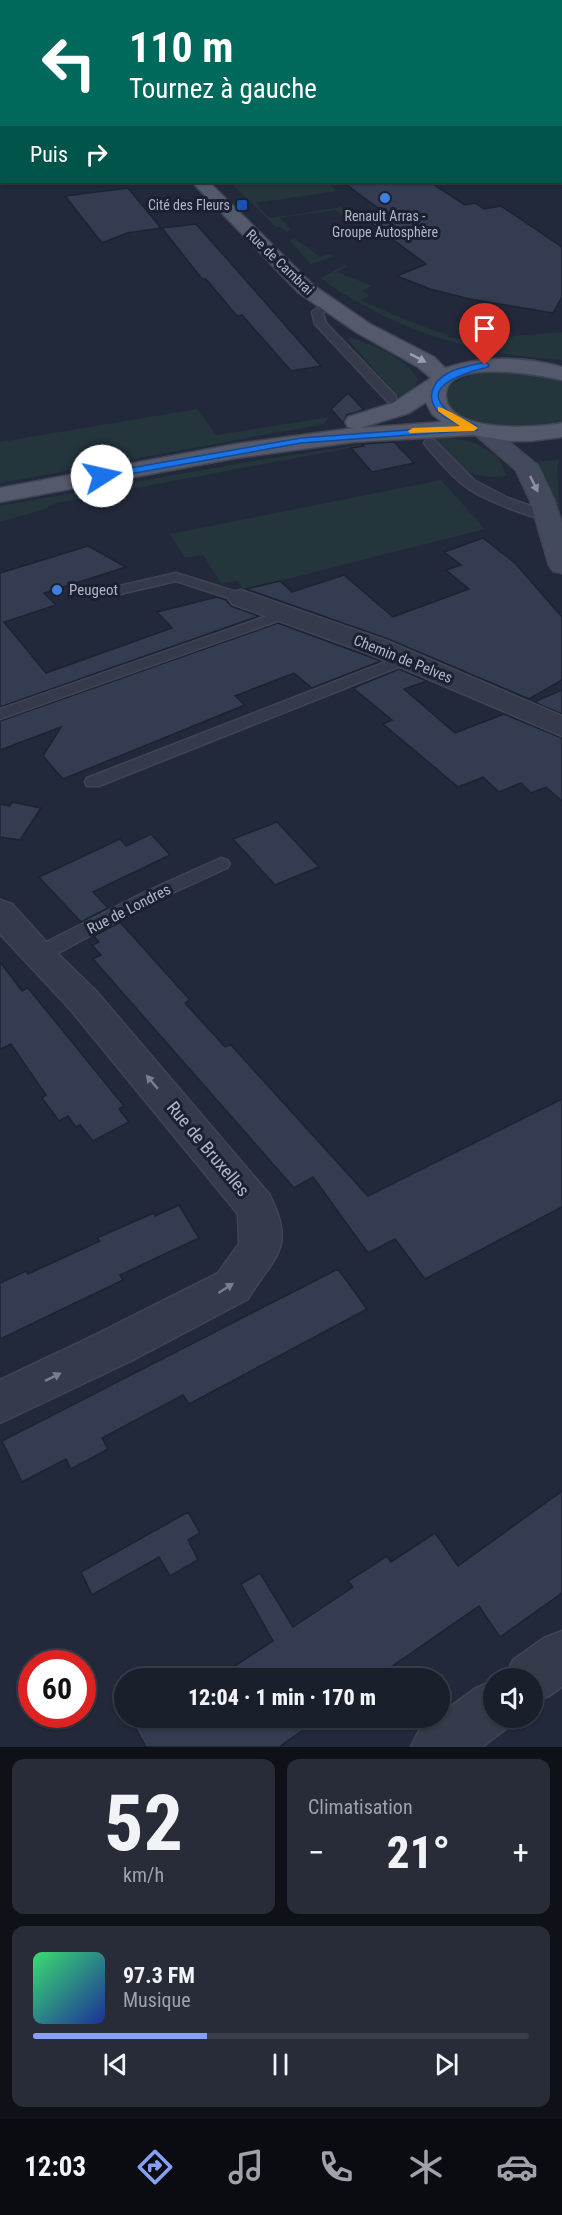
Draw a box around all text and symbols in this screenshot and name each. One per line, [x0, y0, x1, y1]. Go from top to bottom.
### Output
text: 110 m [129, 23, 234, 72]
icon: left [30, 24, 108, 102]
text: Tournez à gauche [129, 73, 317, 105]
icon: right [80, 138, 113, 171]
text: Puis [30, 142, 68, 167]
marker: Renault Arras - Groupe Autosphère [378, 191, 392, 205]
place label: Cité des Fleurs [148, 197, 230, 213]
marker: Cité des Fleurs [235, 198, 249, 212]
place label: Renault Arras - Groupe Autosphère [332, 208, 438, 240]
street label: Rue de Cambrai [243, 226, 317, 298]
pin [459, 303, 510, 365]
icon: arrive [468, 312, 501, 345]
one-way arrow [409, 353, 426, 363]
position arrow [70, 444, 134, 508]
one-way arrow [530, 475, 539, 492]
place label: Peugeot [69, 581, 118, 599]
marker: Peugeot [50, 583, 64, 597]
street label: Chemin de Pelves [351, 631, 455, 687]
street label: Rue de Londres [84, 880, 174, 938]
one-way arrow [146, 1075, 159, 1090]
street label: Rue de Bruxelles [163, 1097, 254, 1200]
one-way arrow [218, 1283, 234, 1294]
one-way arrow [44, 1372, 61, 1381]
speed limit sign: 60 [18, 1650, 96, 1728]
map controls [483, 1668, 543, 1728]
button: sound [483, 1668, 543, 1728]
text: 12:04 · 1 min · 170 m [188, 1685, 376, 1710]
text: 52 [104, 1778, 183, 1869]
text: Climatisation [308, 1795, 413, 1819]
text: 21° [387, 1826, 450, 1879]
text: − [308, 1833, 325, 1872]
text: + [513, 1833, 529, 1872]
text: km/h [123, 1863, 164, 1887]
text: 97.3 FM [123, 1963, 195, 1988]
text: Musique [123, 1988, 191, 2012]
icon: previous [99, 2048, 132, 2081]
icon: pause [264, 2048, 297, 2081]
icon: next [430, 2048, 463, 2081]
icon: directions [134, 2146, 176, 2188]
icon: music [225, 2146, 267, 2188]
icon: phone [315, 2146, 357, 2188]
icon: climate [405, 2146, 447, 2188]
icon: car [496, 2146, 538, 2188]
text: 12:03 [24, 2151, 86, 2183]

